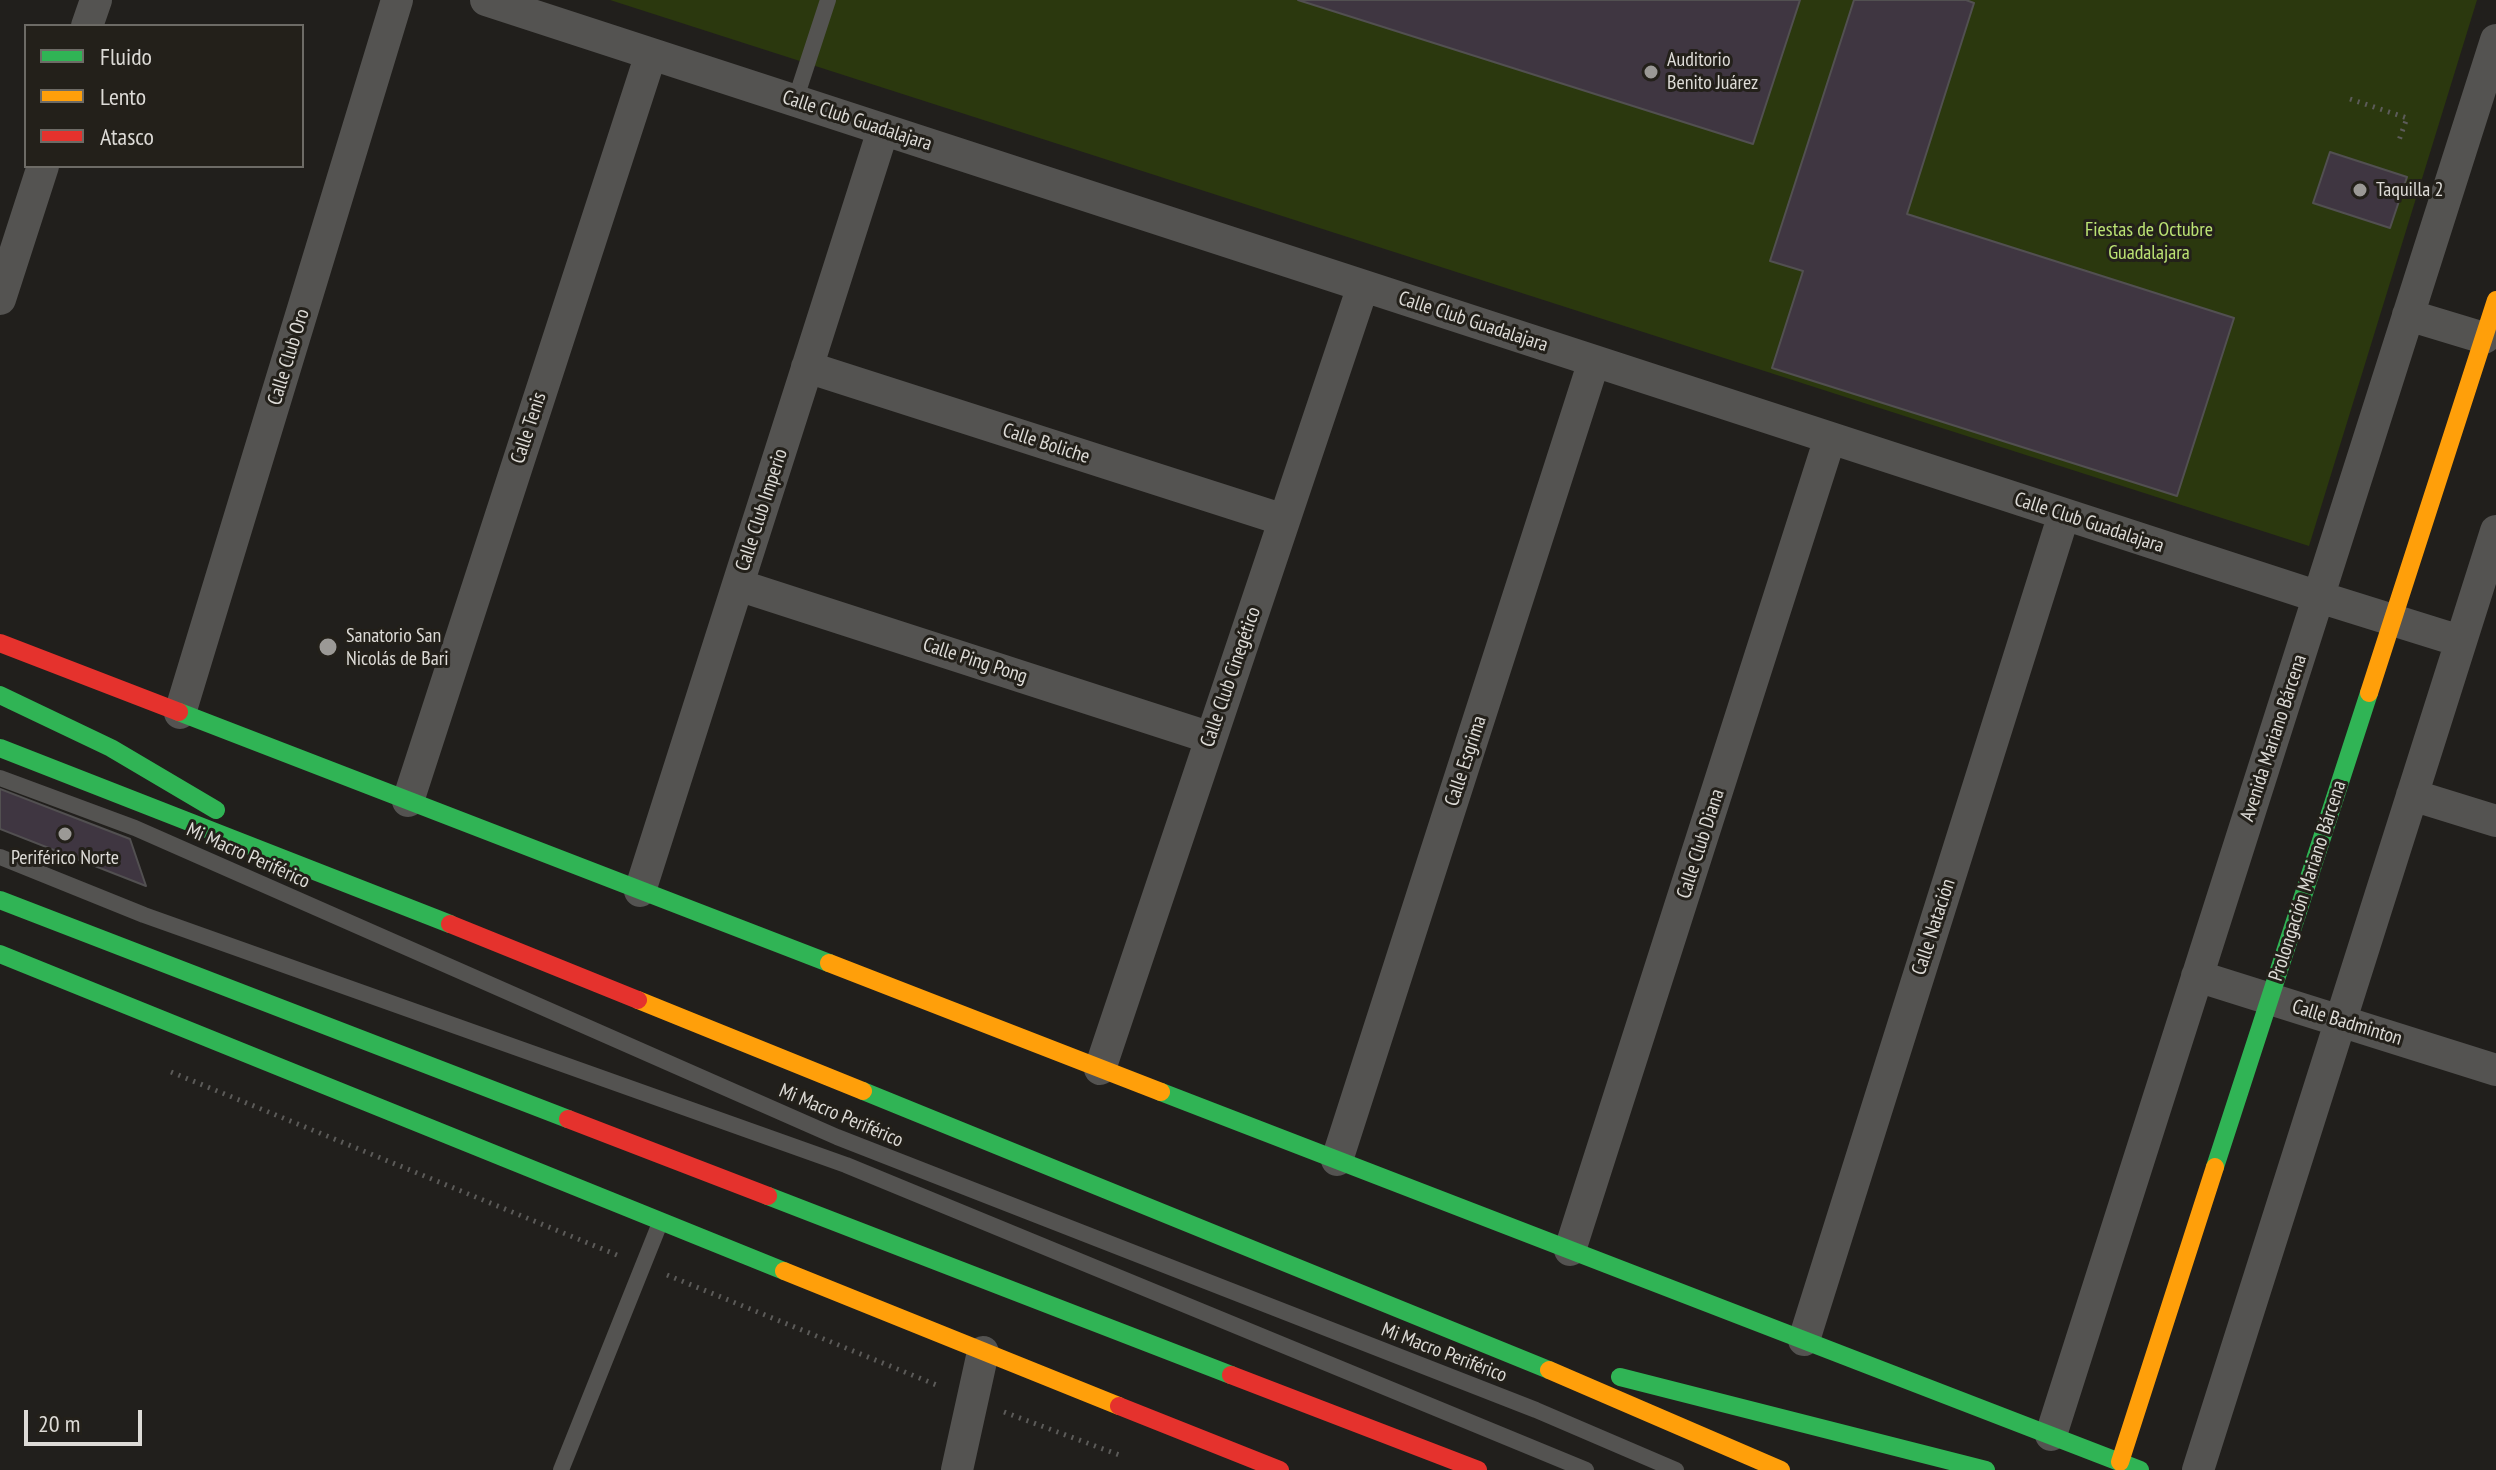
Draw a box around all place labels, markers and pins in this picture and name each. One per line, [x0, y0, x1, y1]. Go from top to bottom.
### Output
place label: Auditorio Benito Juárez [1667, 48, 1758, 95]
marker: Auditorio Benito Juárez [1642, 63, 1660, 81]
place label: Taquilla 2 [2376, 178, 2443, 202]
marker: Taquilla 2 [2351, 181, 2369, 199]
place label: Sanatorio San Nicolás de Bari [346, 624, 449, 671]
marker: Sanatorio San Nicolás de Bari [317, 636, 339, 658]
marker: Periférico Norte [56, 825, 74, 843]
place label: Periférico Norte [11, 846, 119, 870]

